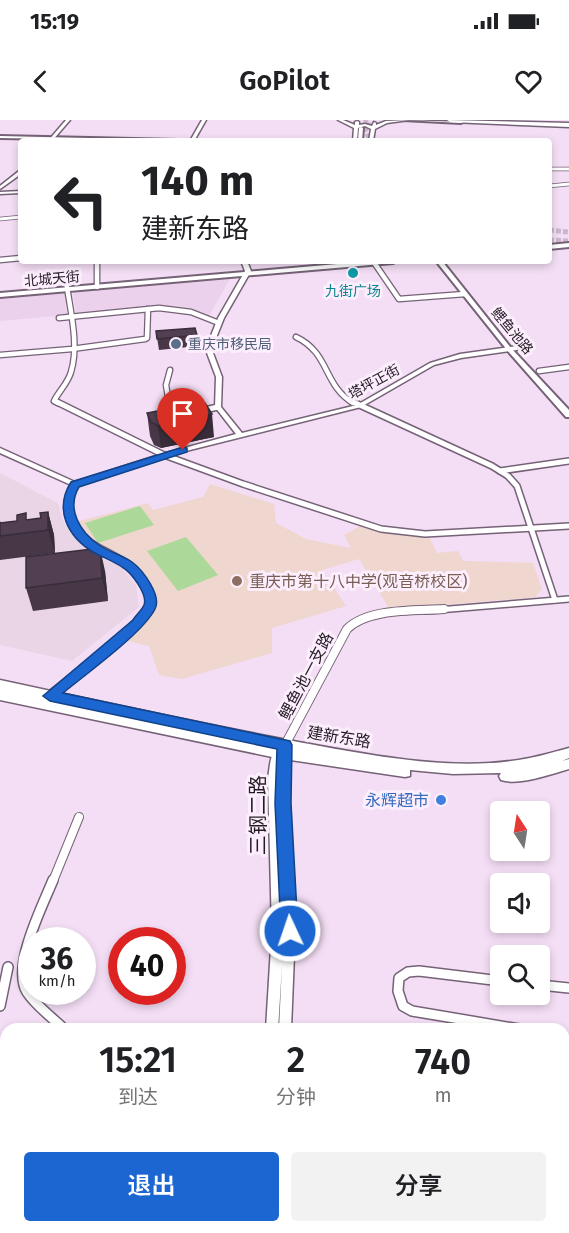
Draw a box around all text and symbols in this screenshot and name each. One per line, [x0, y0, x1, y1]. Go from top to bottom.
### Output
text: 15:19 [30, 8, 79, 35]
icon: back [24, 65, 57, 98]
text: GoPilot [239, 65, 330, 97]
icon: heart [512, 65, 545, 98]
text: 140 m [141, 156, 254, 206]
icon: left [42, 162, 120, 240]
text: 建新东路 [141, 213, 249, 245]
marker: 九街广场 [346, 266, 360, 280]
street label: 北城天街 [23, 268, 81, 290]
place label: 九街广场 [325, 283, 381, 300]
street label: 鲤鱼池路 [487, 304, 537, 358]
place label: 重庆市移民局 [188, 336, 272, 353]
marker: 重庆市移民局 [169, 337, 183, 351]
street label: 塔坪正街 [345, 361, 403, 403]
pin [157, 388, 208, 450]
icon: arrive [166, 397, 199, 430]
place label: 重庆市第十八中学(观音桥校区) [249, 572, 467, 591]
marker: 重庆市第十八中学(观音桥校区) [230, 574, 244, 588]
street label: 鲤鱼池一支路 [275, 629, 337, 723]
street label: 建新东路 [306, 723, 372, 751]
street label: 三钢二路 [246, 775, 270, 855]
place label: 永辉超市 [365, 791, 429, 810]
marker: 永辉超市 [434, 793, 448, 807]
north arrow [490, 801, 550, 861]
map controls [490, 801, 550, 1005]
button: sound [490, 873, 550, 933]
position arrow [258, 899, 322, 963]
speed limit sign: 40 [108, 927, 186, 1005]
text: 36 [41, 941, 73, 977]
button: search [490, 945, 550, 1005]
text: km/h [38, 972, 76, 990]
text: 15:21 [99, 1038, 177, 1082]
text: 2 [287, 1038, 305, 1082]
text: 740 [415, 1040, 471, 1084]
text: m [434, 1083, 452, 1107]
text: 到达 [118, 1085, 158, 1109]
text: 分钟 [276, 1085, 316, 1109]
button: 退出 [24, 1152, 279, 1221]
button: 分享 [291, 1152, 546, 1221]

